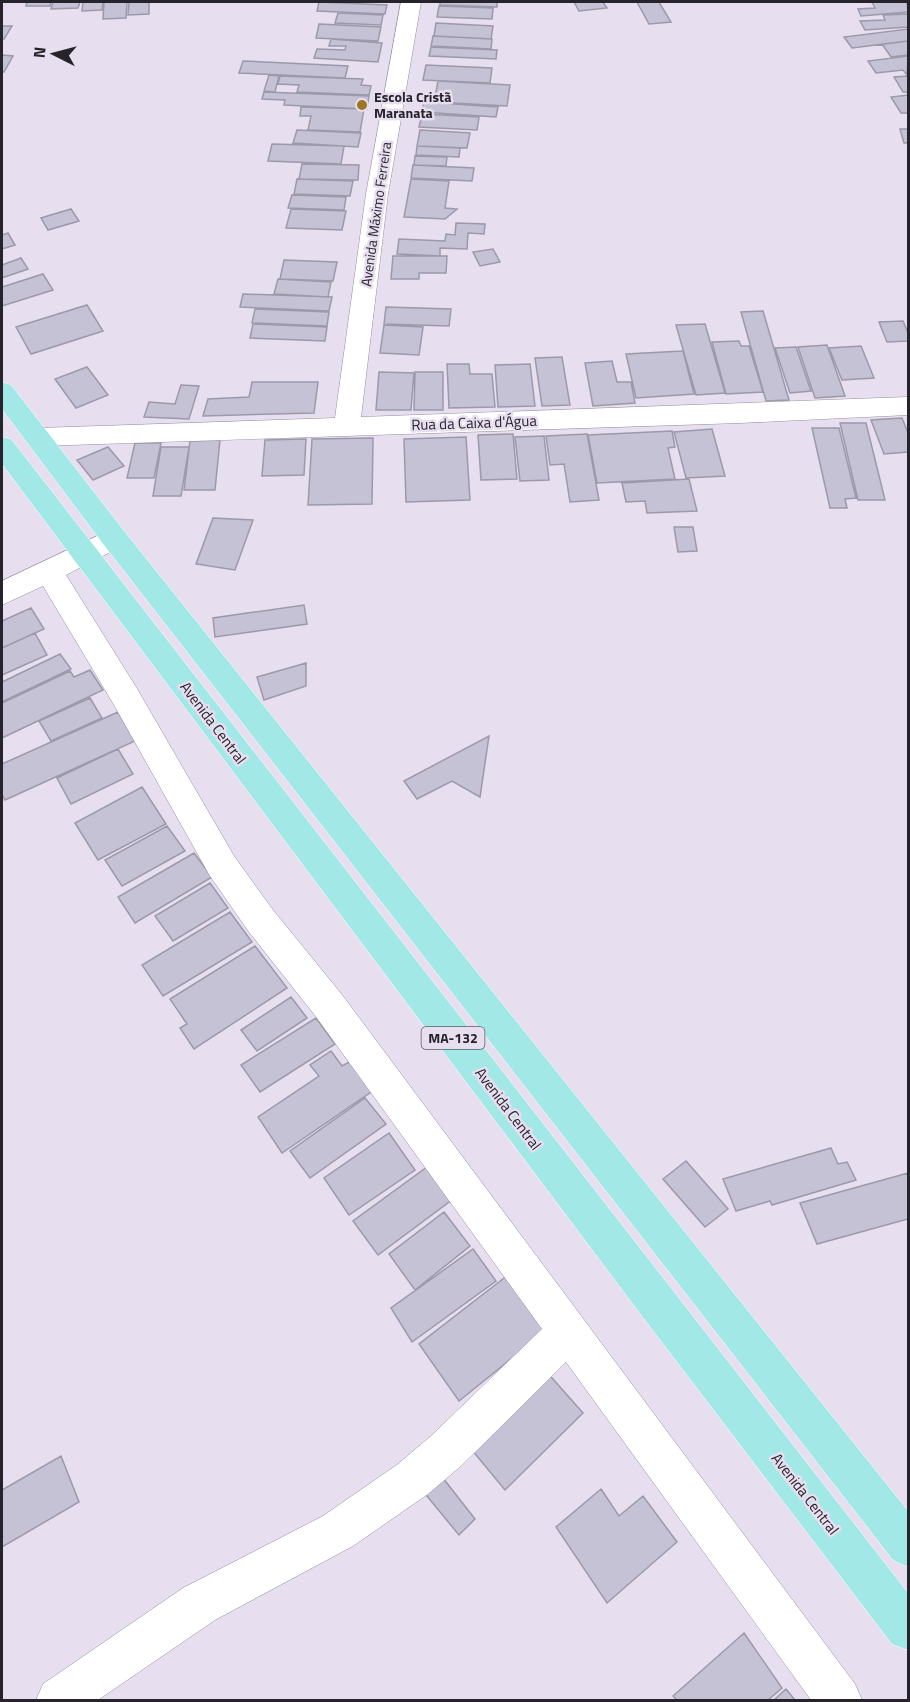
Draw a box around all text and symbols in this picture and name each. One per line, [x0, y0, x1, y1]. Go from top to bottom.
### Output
north arrow [24, 24, 84, 84]
text: N [27, 46, 52, 59]
place label: Escola Cristã Maranata [374, 86, 451, 123]
marker: Escola Cristã Maranata [355, 98, 369, 112]
street label: Avenida Máximo Ferreira [355, 140, 396, 288]
street label: Rua da Caixa d'Água [411, 409, 538, 436]
street label: Avenida Central [175, 676, 252, 769]
road number: MA-132 [422, 1027, 484, 1049]
street label: Avenida Central [470, 1062, 547, 1155]
street label: Avenida Central [766, 1448, 845, 1540]

